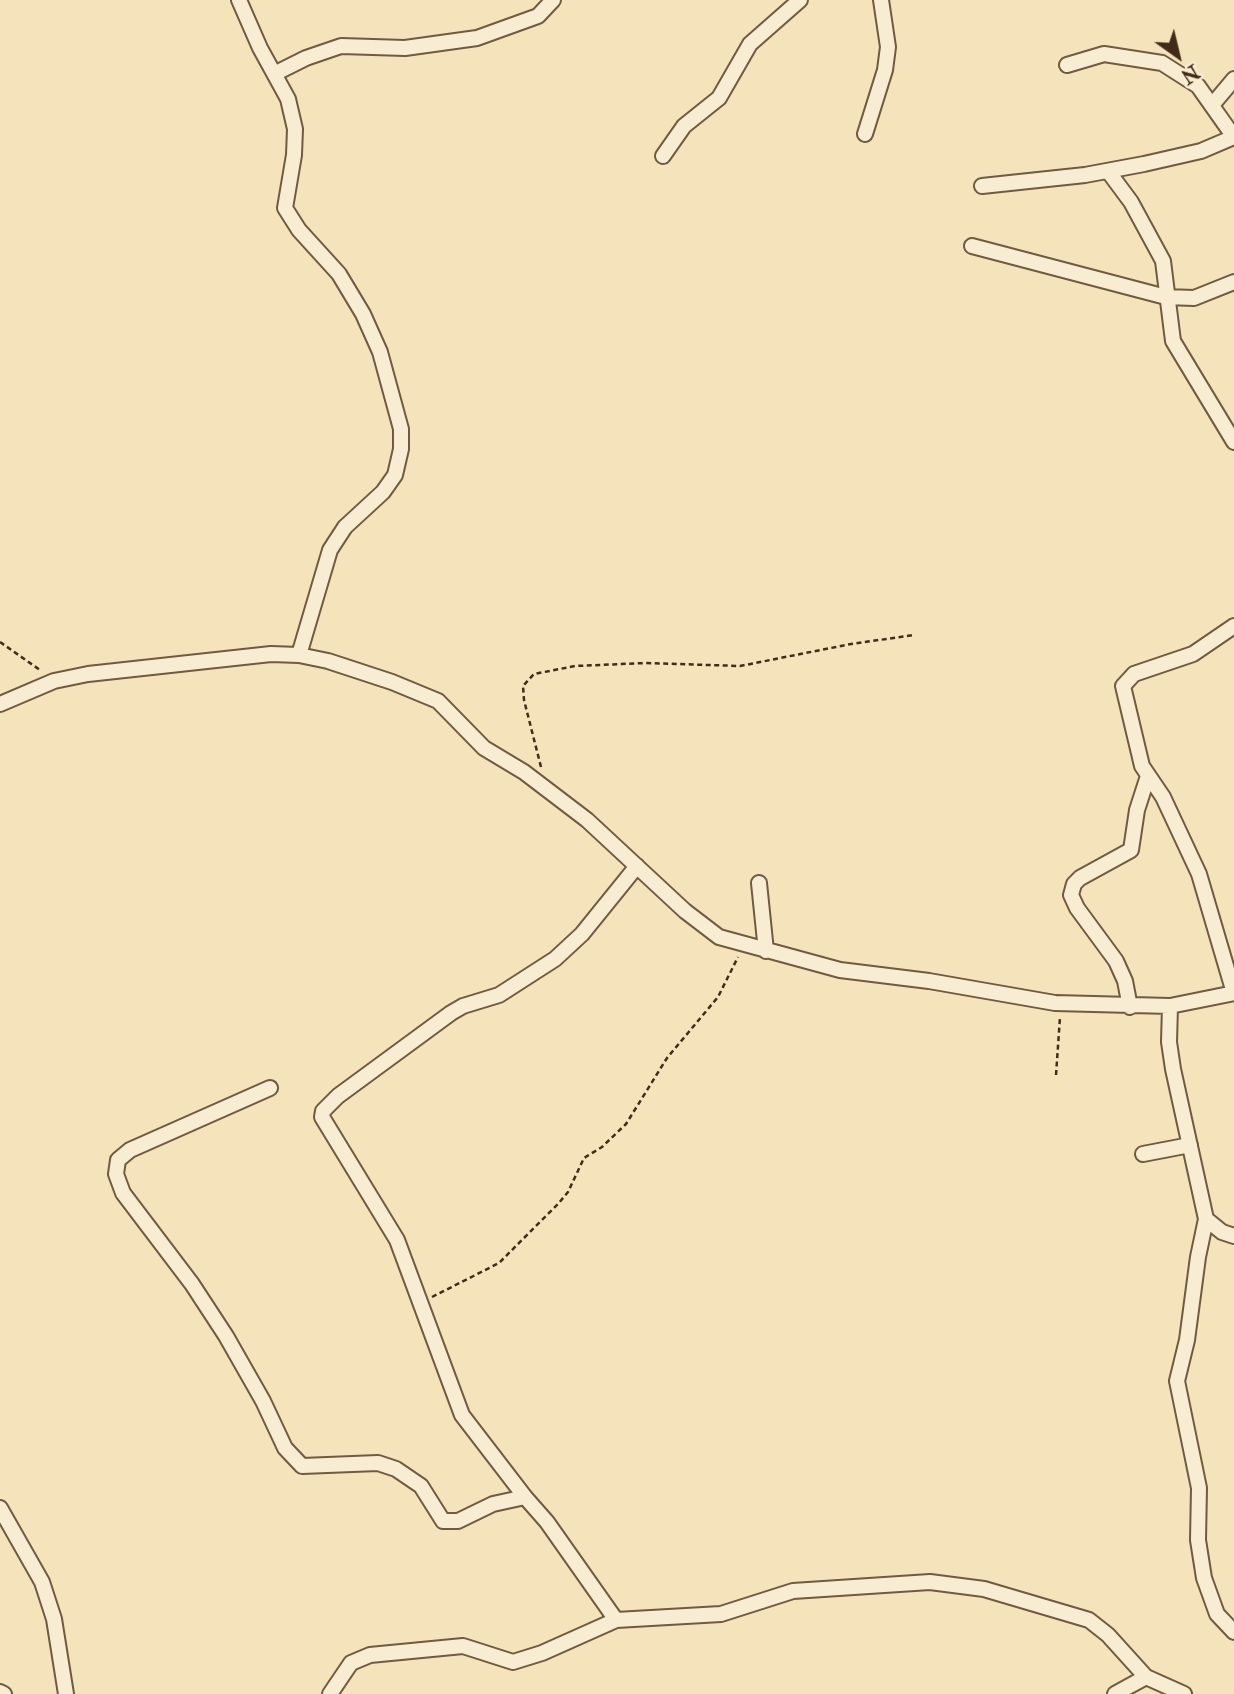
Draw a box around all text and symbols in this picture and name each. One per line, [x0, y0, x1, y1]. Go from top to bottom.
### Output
north arrow [1143, 21, 1213, 91]
text: N [1176, 59, 1204, 88]

